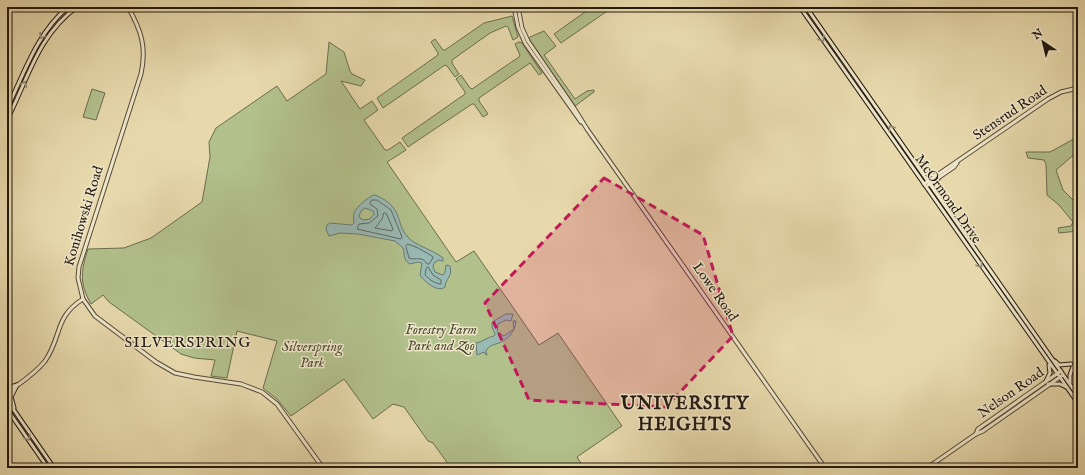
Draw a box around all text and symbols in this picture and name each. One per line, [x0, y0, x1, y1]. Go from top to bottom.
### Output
north arrow [1023, 22, 1063, 62]
text: N [1029, 26, 1046, 44]
one-way arrow [40, 32, 47, 39]
one-way arrow [817, 35, 825, 42]
one-way arrow [19, 81, 27, 89]
street label: Stensrud Road [970, 81, 1051, 144]
one-way arrow [889, 126, 896, 133]
street label: McOrmond Drive [911, 151, 986, 248]
street label: Konihowski Road [60, 163, 108, 268]
street label: Lowe Road [688, 259, 742, 325]
one-way arrow [975, 260, 982, 267]
park label: Forestry Farm Park and Zoo [405, 321, 477, 356]
district label: SILVERSPRING [125, 333, 251, 352]
park label: Silverspring Park [282, 338, 343, 372]
street label: Nelson Road [974, 363, 1048, 422]
district label: UNIVERSITY HEIGHTS [620, 393, 750, 437]
one-way arrow [23, 434, 30, 441]

